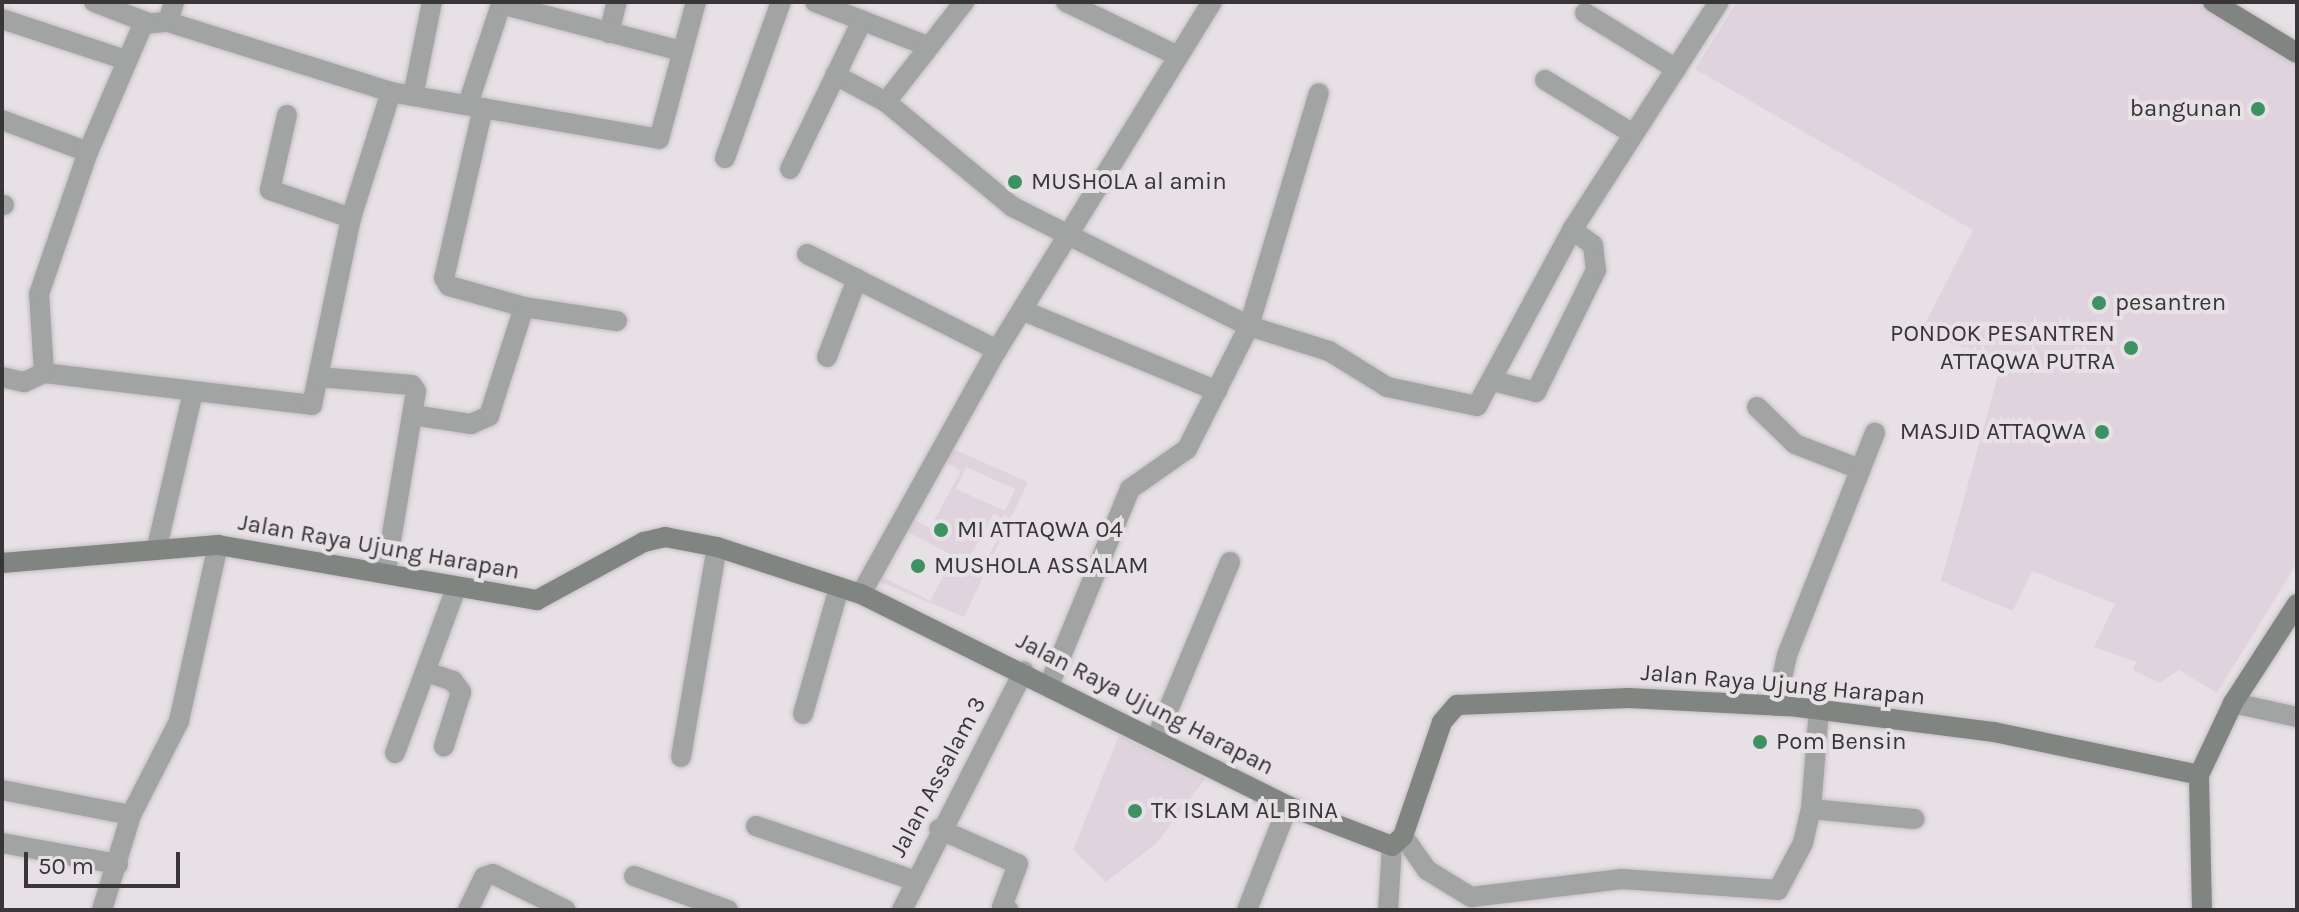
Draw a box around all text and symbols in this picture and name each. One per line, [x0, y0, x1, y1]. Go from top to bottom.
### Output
place label: bangunan [2130, 95, 2242, 123]
marker: bangunan [2249, 100, 2267, 118]
place label: MUSHOLA al amin [1031, 168, 1227, 196]
marker: MUSHOLA al amin [1006, 173, 1024, 191]
place label: pesantren [2115, 289, 2226, 317]
marker: pesantren [2090, 294, 2108, 312]
place label: PONDOK PESANTREN ATTAQWA PUTRA [1890, 320, 2115, 376]
marker: PONDOK PESANTREN ATTAQWA PUTRA [2122, 339, 2140, 357]
place label: MASJID ATTAQWA [1900, 418, 2086, 446]
marker: MASJID ATTAQWA [2093, 423, 2111, 441]
street label: Jalan Raya Ujung Harapan [236, 508, 522, 586]
place label: MI ATTAQWA 04 [957, 516, 1123, 544]
marker: MI ATTAQWA 04 [932, 521, 950, 539]
place label: MUSHOLA ASSALAM [934, 552, 1149, 580]
marker: MUSHOLA ASSALAM [909, 557, 927, 575]
street label: Jalan Raya Ujung Harapan [1011, 626, 1279, 782]
street label: Jalan Raya Ujung Harapan [1640, 658, 1926, 712]
street label: Jalan Assalam 3 [884, 692, 992, 862]
place label: Pom Bensin [1776, 728, 1907, 756]
marker: Pom Bensin [1751, 733, 1769, 751]
place label: TK ISLAM AL BINA [1151, 797, 1338, 825]
marker: TK ISLAM AL BINA [1126, 802, 1144, 820]
scale bar [28, 836, 184, 886]
text: 50 m [38, 852, 94, 880]

